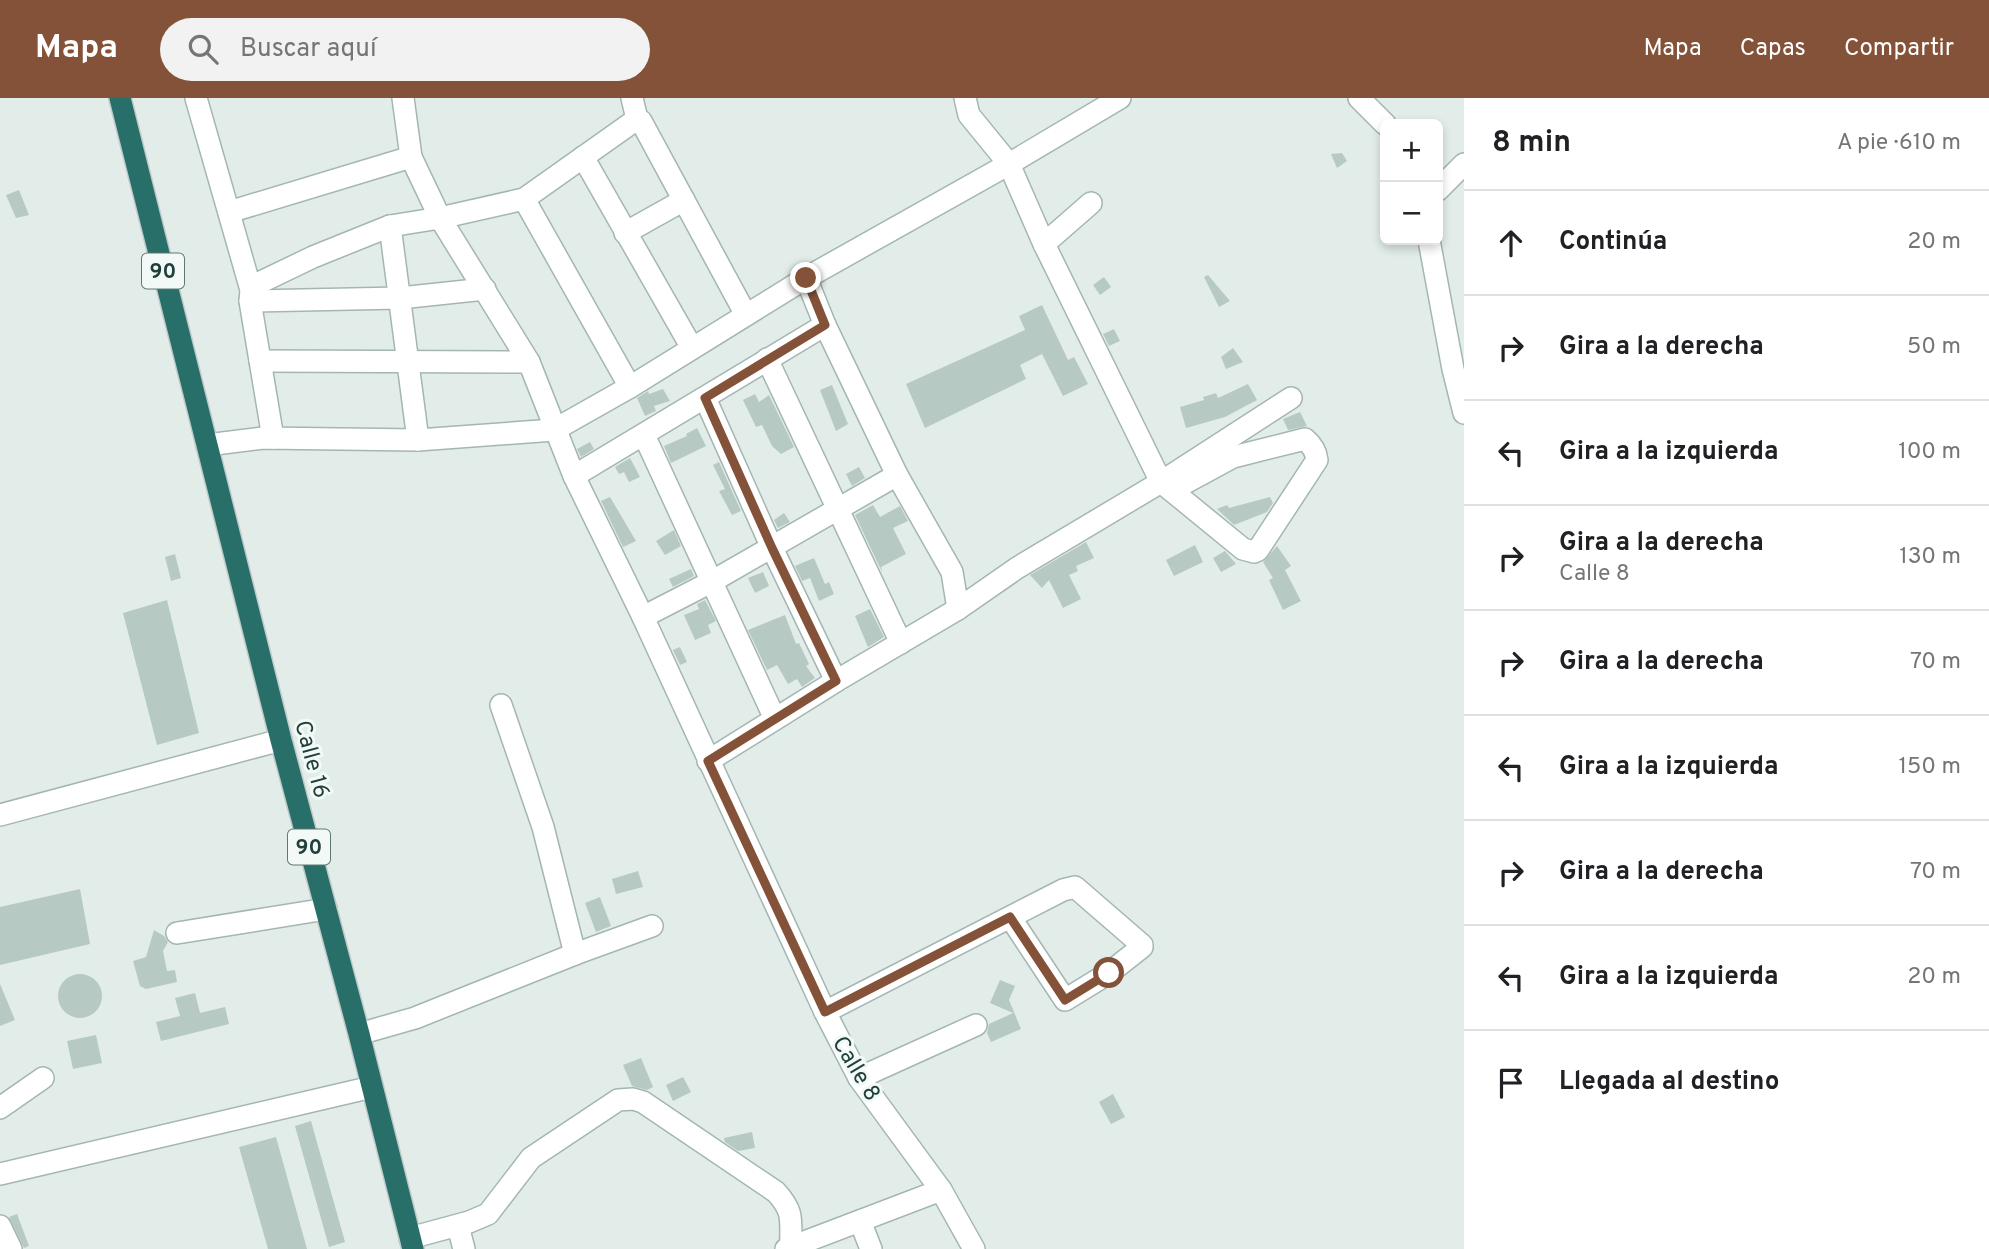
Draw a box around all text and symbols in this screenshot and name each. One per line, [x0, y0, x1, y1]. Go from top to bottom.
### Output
search box [160, 18, 650, 81]
text: Mapa [35, 28, 118, 70]
icon: search [184, 30, 222, 68]
text: Buscar aquí [240, 33, 377, 66]
text: Mapa [1644, 34, 1702, 64]
text: Capas [1740, 34, 1806, 64]
text: Compartir [1844, 34, 1954, 64]
map controls [1380, 119, 1443, 245]
button: + [1380, 119, 1443, 182]
text: 8 min [1492, 125, 1571, 162]
text: A pie · 610 m [1837, 129, 1961, 158]
button: − [1380, 182, 1443, 245]
icon: ahead [1492, 224, 1530, 262]
text: Continúa [1559, 226, 1667, 259]
text: 20 m [1907, 228, 1961, 257]
road number: 90 [142, 254, 184, 288]
route end [790, 262, 821, 293]
icon: right [1492, 329, 1530, 367]
text: Gira a la derecha [1559, 331, 1764, 364]
text: 50 m [1907, 333, 1961, 362]
icon: left [1492, 434, 1530, 472]
text: Gira a la izquierda [1559, 436, 1778, 469]
text: 100 m [1898, 438, 1961, 467]
text: Gira a la derecha [1559, 527, 1764, 560]
icon: right [1492, 539, 1530, 577]
text: 130 m [1899, 543, 1961, 572]
text: Calle 8 [1559, 560, 1630, 589]
icon: right [1492, 644, 1530, 682]
text: Gira a la derecha [1559, 646, 1764, 679]
text: 70 m [1910, 648, 1961, 677]
street label: Calle 16 [286, 718, 335, 802]
icon: left [1492, 749, 1530, 787]
text: Gira a la izquierda [1559, 751, 1778, 784]
text: 150 m [1899, 753, 1961, 782]
road number: 90 [288, 830, 330, 864]
icon: right [1492, 854, 1530, 892]
text: Gira a la derecha [1559, 856, 1764, 889]
text: 70 m [1910, 858, 1961, 887]
route start [1093, 957, 1124, 988]
icon: left [1492, 959, 1530, 997]
text: Gira a la izquierda [1559, 961, 1778, 994]
text: 20 m [1907, 963, 1961, 992]
street label: Calle 8 [824, 1031, 886, 1107]
icon: arrive [1492, 1064, 1530, 1102]
text: Llegada al destino [1559, 1066, 1779, 1099]

